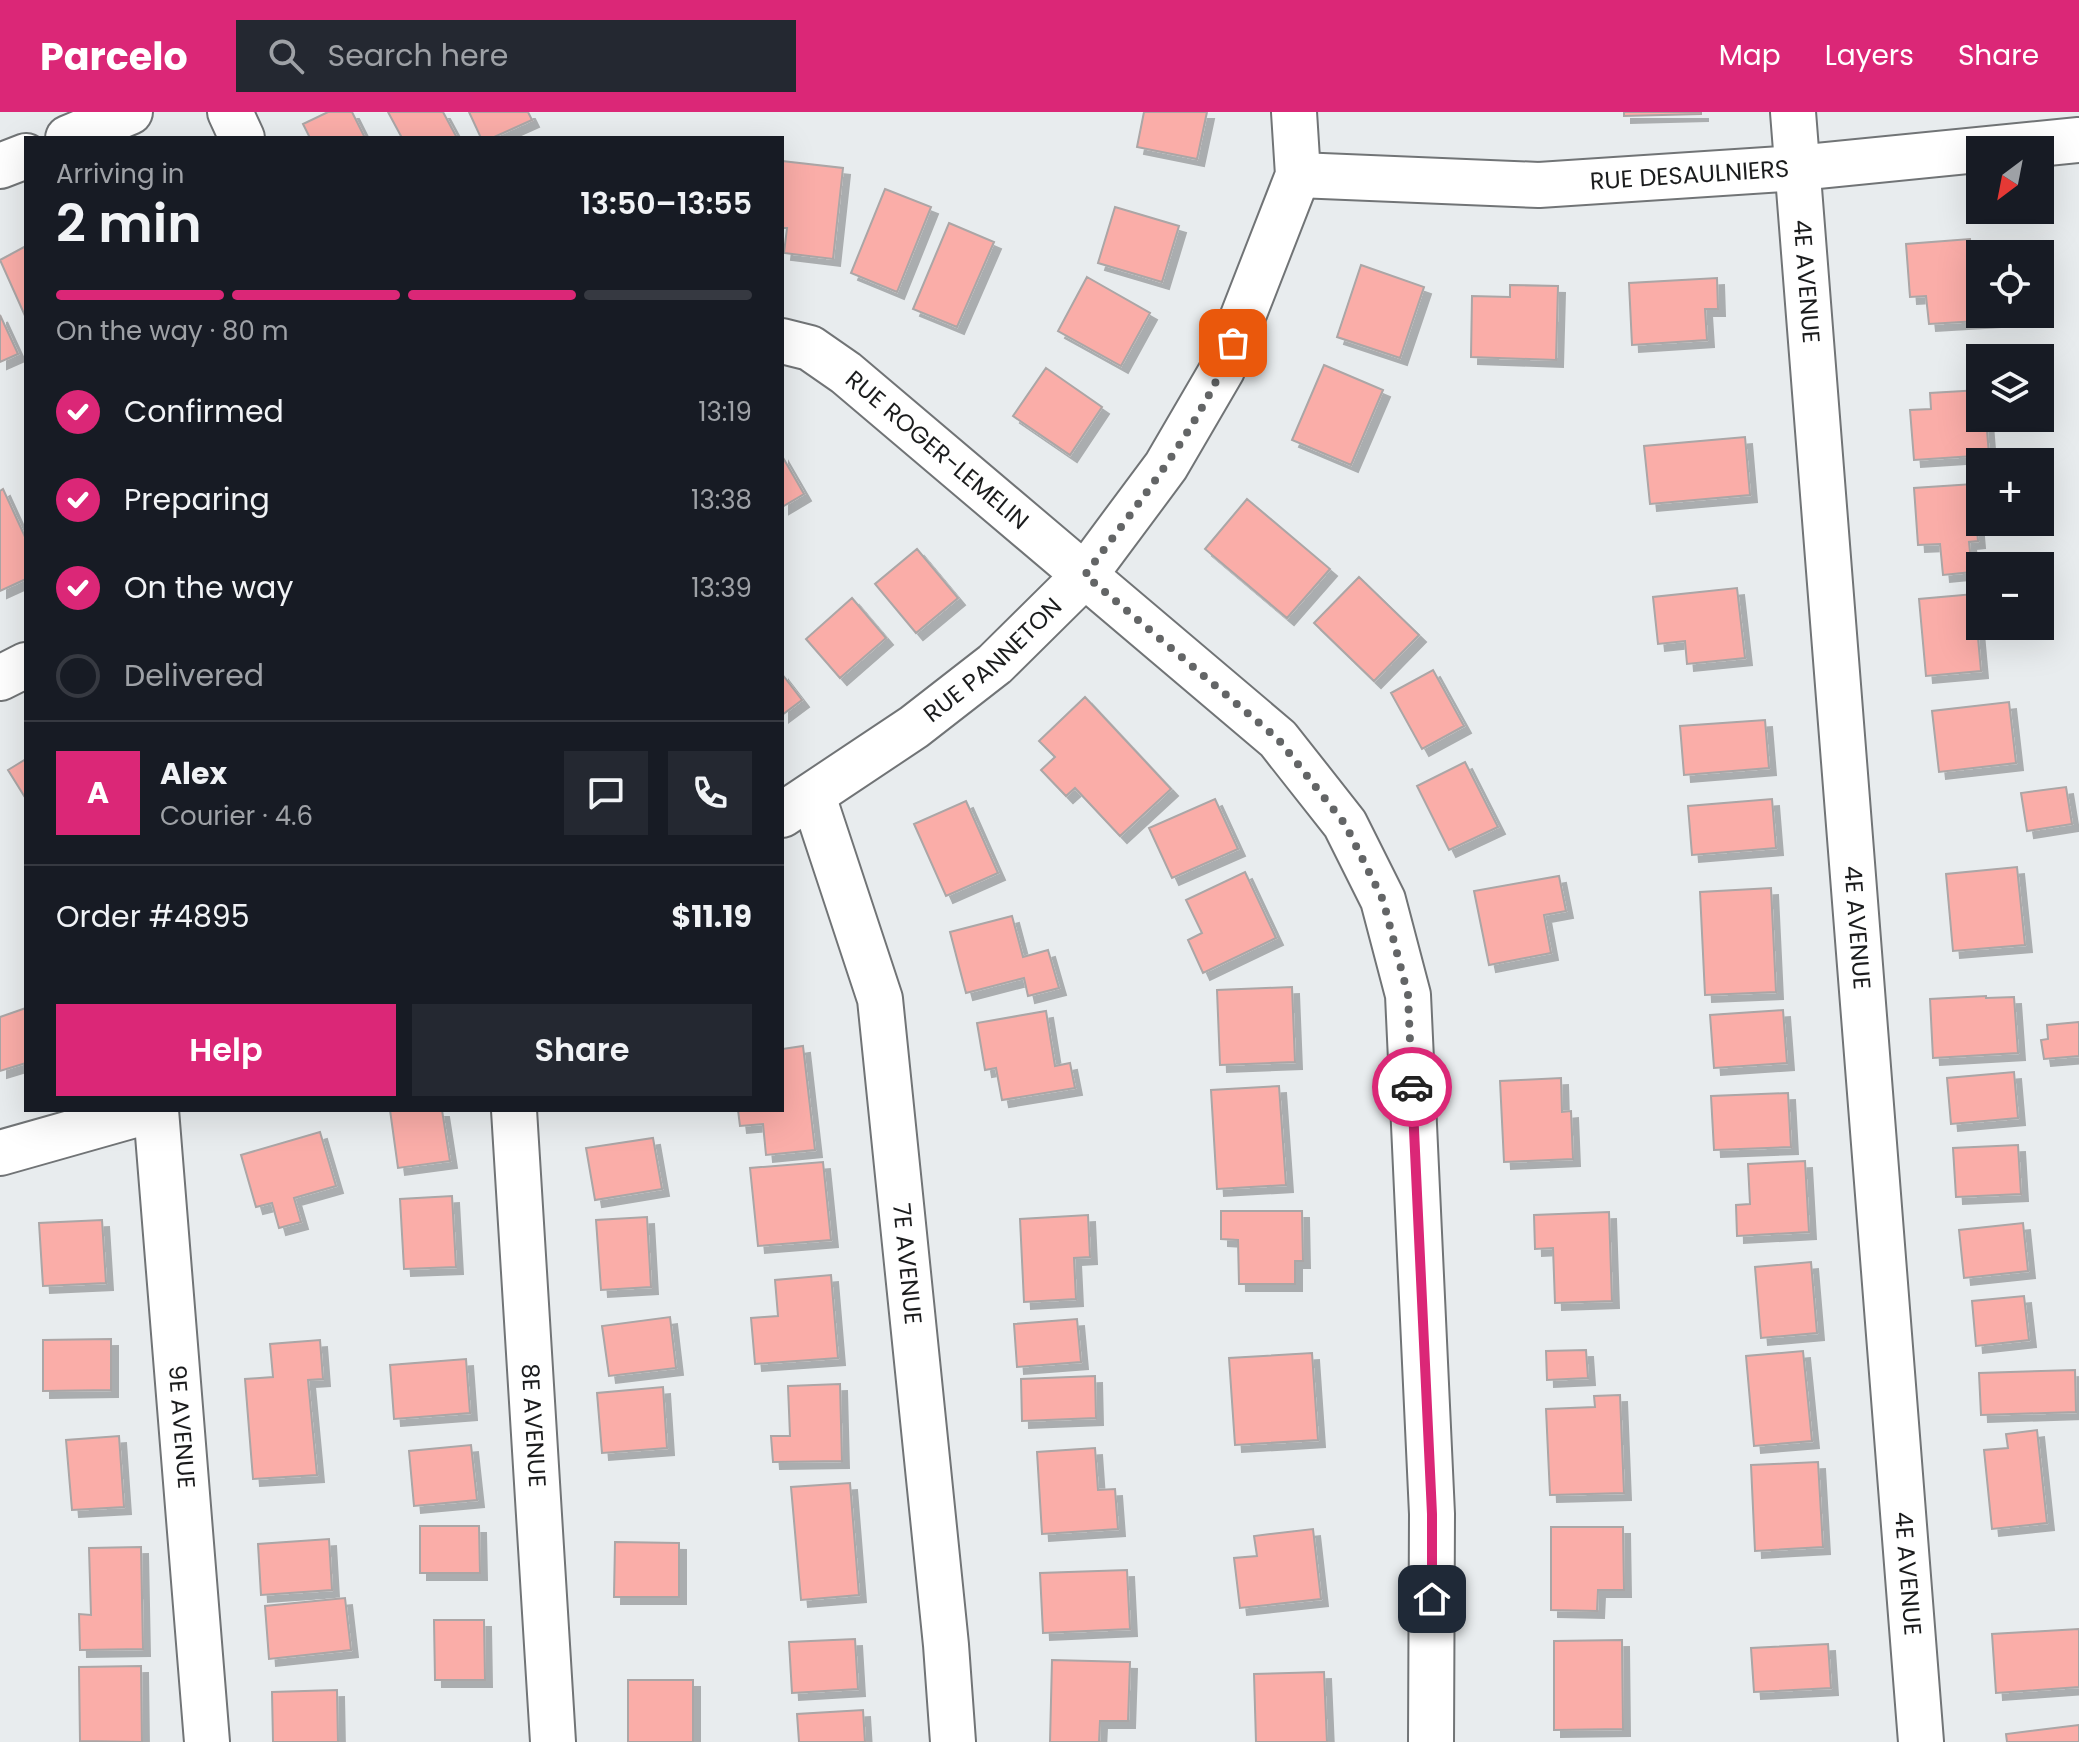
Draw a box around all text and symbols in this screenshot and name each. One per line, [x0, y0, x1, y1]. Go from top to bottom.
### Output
search box [236, 20, 796, 92]
text: Parcelo [40, 30, 188, 83]
icon: search [264, 34, 308, 78]
text: Search here [328, 34, 508, 77]
text: Map [1719, 36, 1781, 75]
text: Layers [1825, 36, 1914, 75]
text: Share [1958, 36, 2039, 75]
north arrow [1966, 136, 2054, 224]
map controls [1966, 136, 2054, 640]
street label: RUE DESAULNIERS [1589, 152, 1790, 198]
text: Arriving in [56, 156, 185, 192]
text: 13:50–13:55 [580, 182, 752, 225]
text: 2 min [56, 187, 202, 260]
street label: 4E AVENUE [1786, 218, 1828, 345]
button: locate [1966, 240, 2054, 328]
pin [1199, 309, 1267, 377]
text: On the way · 80 m [56, 313, 289, 349]
icon: bag [1211, 321, 1255, 365]
button: layers [1966, 344, 2054, 432]
street label: RUE ROGER-LEMELIN [839, 363, 1036, 537]
icon: check [56, 390, 100, 434]
text: Confirmed [124, 390, 284, 433]
text: 13:19 [698, 394, 752, 430]
button: + [1966, 448, 2054, 536]
icon: check [56, 478, 100, 522]
text: Preparing [124, 478, 270, 521]
text: 13:38 [691, 482, 752, 518]
button: − [1966, 552, 2054, 640]
icon: check [56, 566, 100, 610]
text: On the way [124, 566, 293, 609]
text: 13:39 [691, 570, 752, 606]
street label: RUE PANNETON [916, 590, 1069, 730]
text: Delivered [124, 654, 264, 697]
button: chat [564, 751, 648, 835]
button: phone [668, 751, 752, 835]
text: Alex [160, 752, 227, 795]
text: A [87, 771, 109, 814]
text: Courier · 4.6 [160, 798, 313, 834]
street label: 4E AVENUE [1836, 864, 1879, 991]
text: Order #4895 [56, 895, 250, 938]
text: $11.19 [672, 895, 752, 938]
button: Help [56, 1004, 396, 1096]
button: Share [412, 1004, 752, 1096]
courier [1372, 1047, 1452, 1127]
icon: car [1390, 1065, 1434, 1109]
street label: 7E AVENUE [885, 1201, 930, 1326]
street label: 8E AVENUE [514, 1362, 554, 1488]
street label: 9E AVENUE [161, 1364, 204, 1490]
street label: 4E AVENUE [1887, 1510, 1930, 1637]
pin [1398, 1565, 1466, 1633]
icon: home [1410, 1577, 1454, 1621]

